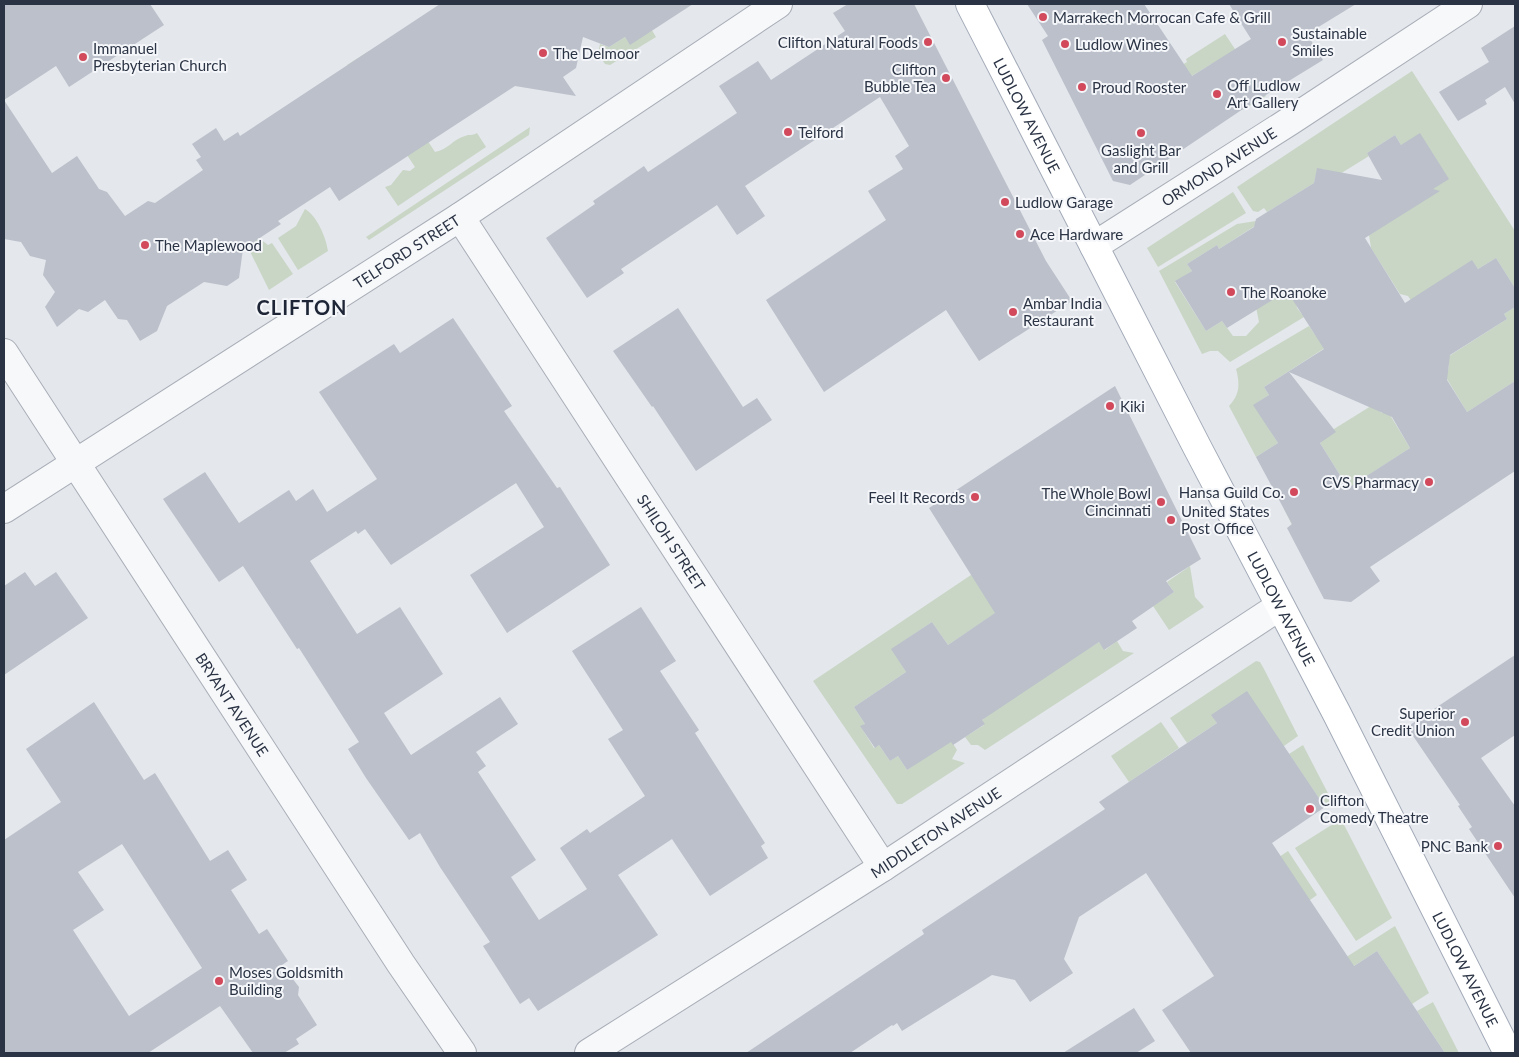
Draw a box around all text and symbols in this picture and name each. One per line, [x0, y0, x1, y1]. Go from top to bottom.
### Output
place label: Marrakech Morrocan Cafe & Grill [1053, 8, 1271, 26]
marker: Marrakech Morrocan Cafe & Grill [1037, 11, 1049, 23]
place label: Sustainable Smiles [1292, 24, 1367, 59]
place label: Clifton Natural Foods [778, 33, 918, 51]
place label: Ludlow Wines [1075, 35, 1168, 53]
marker: Clifton Natural Foods [922, 36, 934, 48]
marker: Sustainable Smiles [1276, 36, 1288, 48]
marker: Ludlow Wines [1059, 38, 1071, 50]
place label: Immanuel Presbyterian Church [93, 39, 227, 74]
place label: The Delmoor [553, 44, 640, 62]
marker: The Delmoor [537, 47, 549, 59]
marker: Immanuel Presbyterian Church [77, 51, 89, 63]
street label: LUDLOW AVENUE [990, 55, 1064, 176]
place label: Clifton Bubble Tea [864, 60, 936, 95]
marker: Clifton Bubble Tea [940, 72, 952, 84]
place label: Off Ludlow Art Gallery [1227, 76, 1300, 111]
place label: Proud Rooster [1092, 78, 1187, 96]
marker: Proud Rooster [1076, 81, 1088, 93]
marker: Off Ludlow Art Gallery [1211, 88, 1223, 100]
place label: Telford [798, 123, 844, 141]
street label: ORMOND AVENUE [1158, 123, 1280, 210]
marker: Telford [782, 126, 794, 138]
marker: Gaslight Bar and Grill [1135, 127, 1147, 139]
place label: Gaslight Bar and Grill [1101, 141, 1181, 176]
place label: Ludlow Garage [1015, 193, 1113, 211]
marker: Ludlow Garage [999, 196, 1011, 208]
street label: TELFORD STREET [350, 210, 463, 292]
place label: Ace Hardware [1030, 225, 1123, 243]
marker: Ace Hardware [1014, 228, 1026, 240]
place label: The Maplewood [155, 236, 262, 254]
marker: The Maplewood [139, 239, 151, 251]
place label: The Roanoke [1241, 283, 1327, 301]
marker: The Roanoke [1225, 286, 1237, 298]
place label: Ambar India Restaurant [1023, 294, 1102, 329]
district label: CLIFTON [257, 295, 347, 319]
marker: Ambar India Restaurant [1007, 306, 1019, 318]
place label: Kiki [1120, 397, 1145, 415]
marker: Kiki [1104, 400, 1116, 412]
place label: CVS Pharmacy [1322, 473, 1419, 491]
marker: CVS Pharmacy [1423, 476, 1435, 488]
place label: Hansa Guild Co. [1179, 483, 1284, 501]
place label: The Whole Bowl Cincinnati [1041, 484, 1151, 519]
marker: Hansa Guild Co. [1288, 486, 1300, 498]
place label: Feel It Records [868, 488, 965, 506]
street label: SHILOH STREET [634, 491, 710, 594]
marker: Feel It Records [969, 491, 981, 503]
marker: The Whole Bowl Cincinnati [1155, 496, 1167, 508]
place label: United States Post Office [1181, 502, 1270, 537]
marker: United States Post Office [1165, 514, 1177, 526]
street label: LUDLOW AVENUE [1244, 548, 1319, 669]
street label: BRYANT AVENUE [192, 649, 272, 759]
place label: Superior Credit Union [1371, 704, 1456, 739]
marker: Superior Credit Union [1459, 716, 1471, 728]
street label: MIDDLETON AVENUE [867, 783, 1004, 881]
place label: Clifton Comedy Theatre [1320, 791, 1429, 826]
marker: Clifton Comedy Theatre [1304, 803, 1316, 815]
place label: PNC Bank [1421, 837, 1488, 855]
marker: PNC Bank [1492, 840, 1504, 852]
street label: LUDLOW AVENUE [1429, 908, 1502, 1030]
place label: Moses Goldsmith Building [229, 963, 343, 998]
marker: Moses Goldsmith Building [213, 975, 225, 987]

